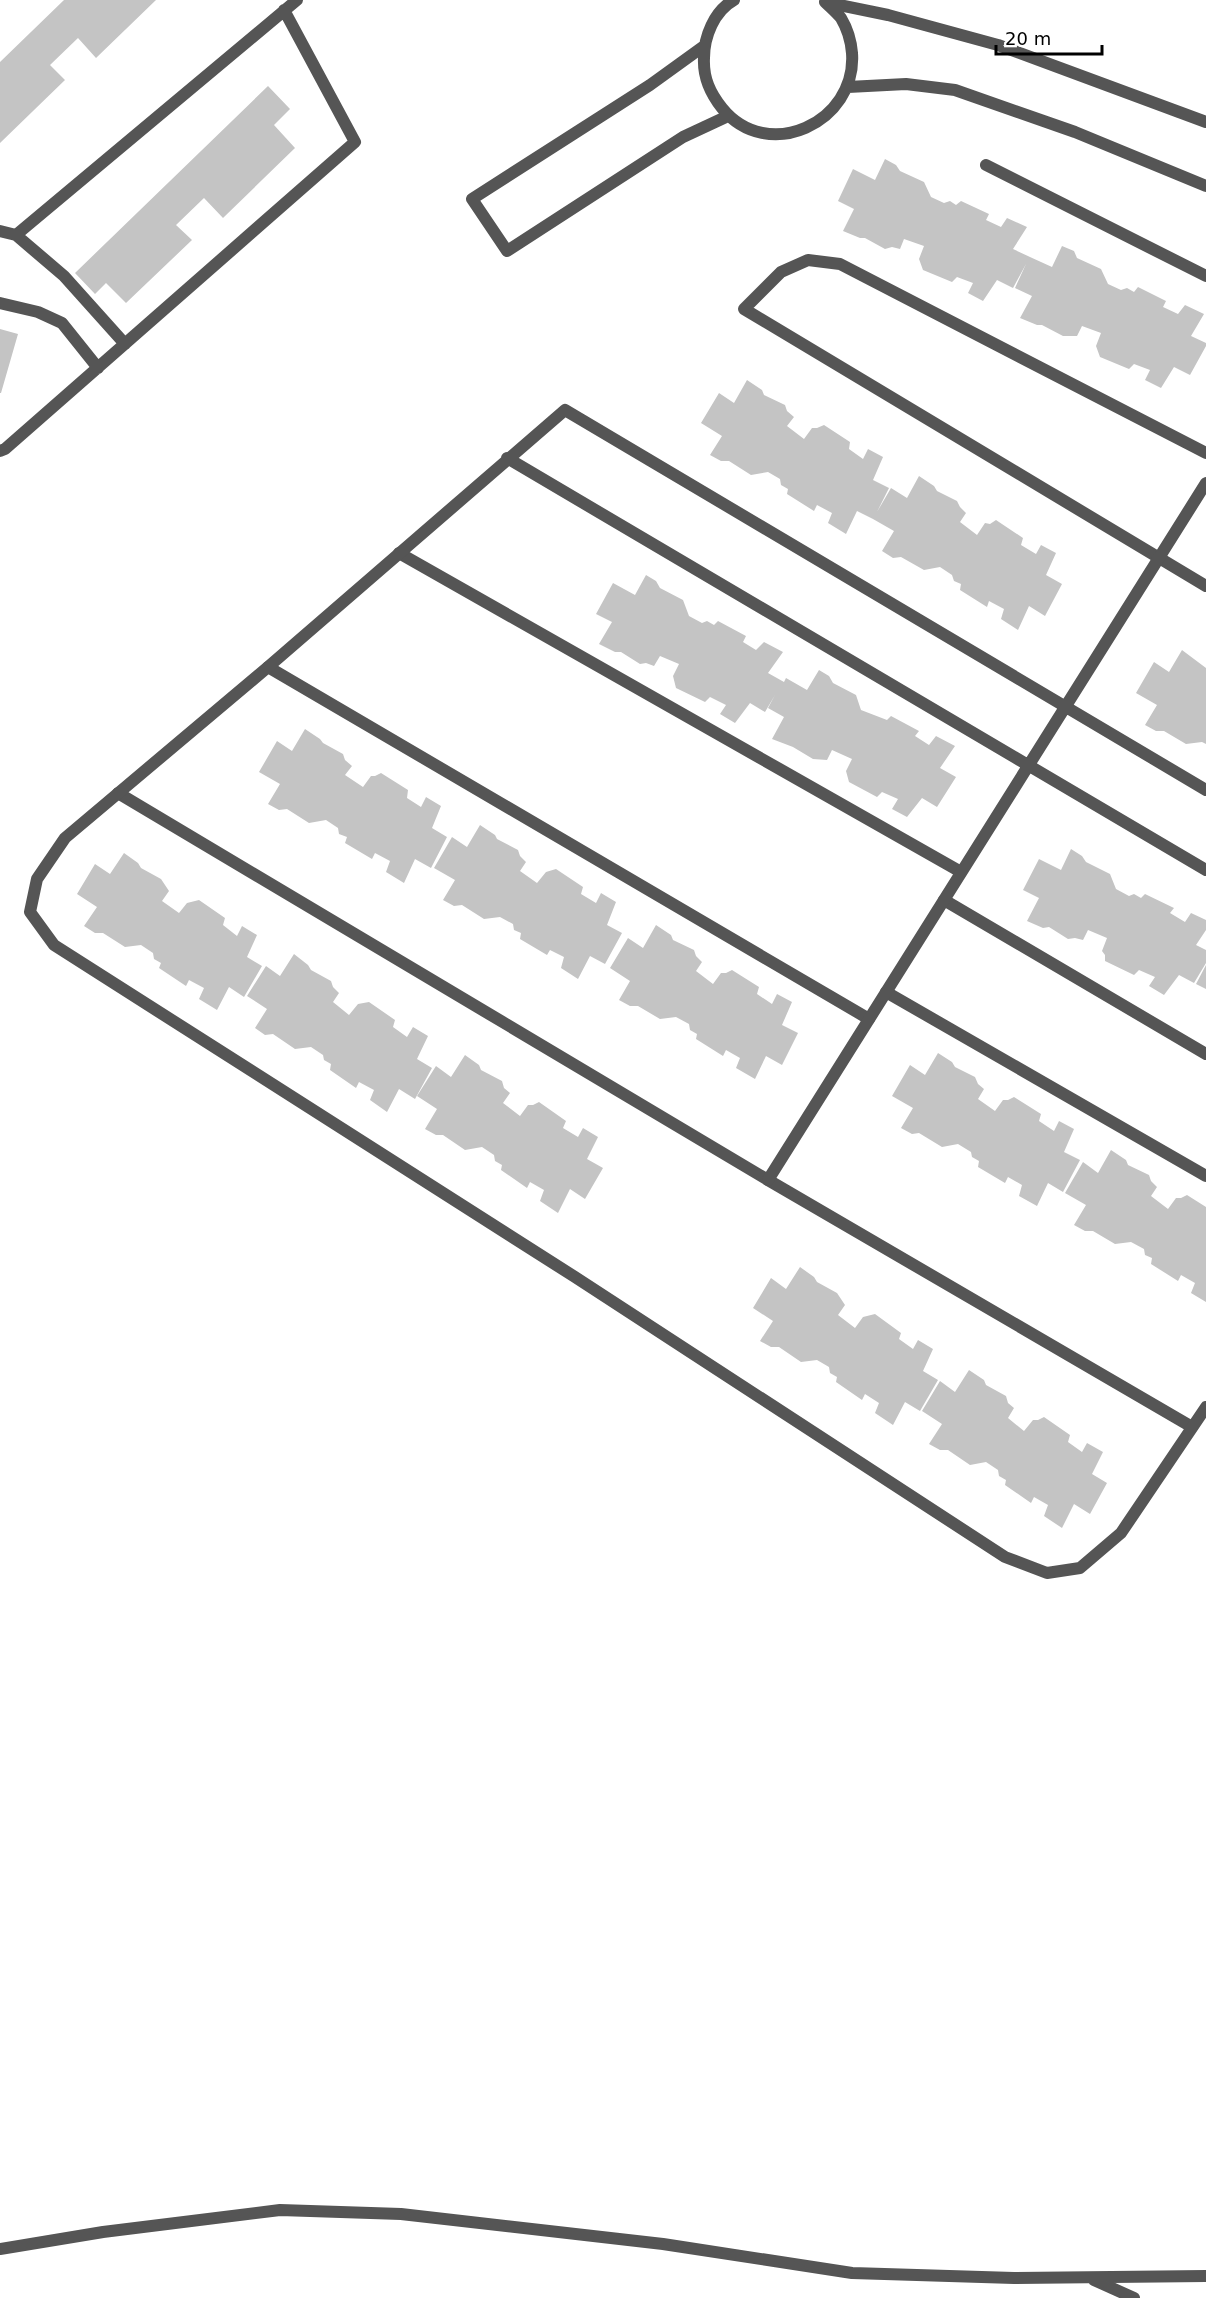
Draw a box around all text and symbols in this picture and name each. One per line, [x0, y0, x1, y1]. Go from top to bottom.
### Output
scale bar [996, 18, 1102, 56]
text: 20 m [1005, 28, 1051, 49]

